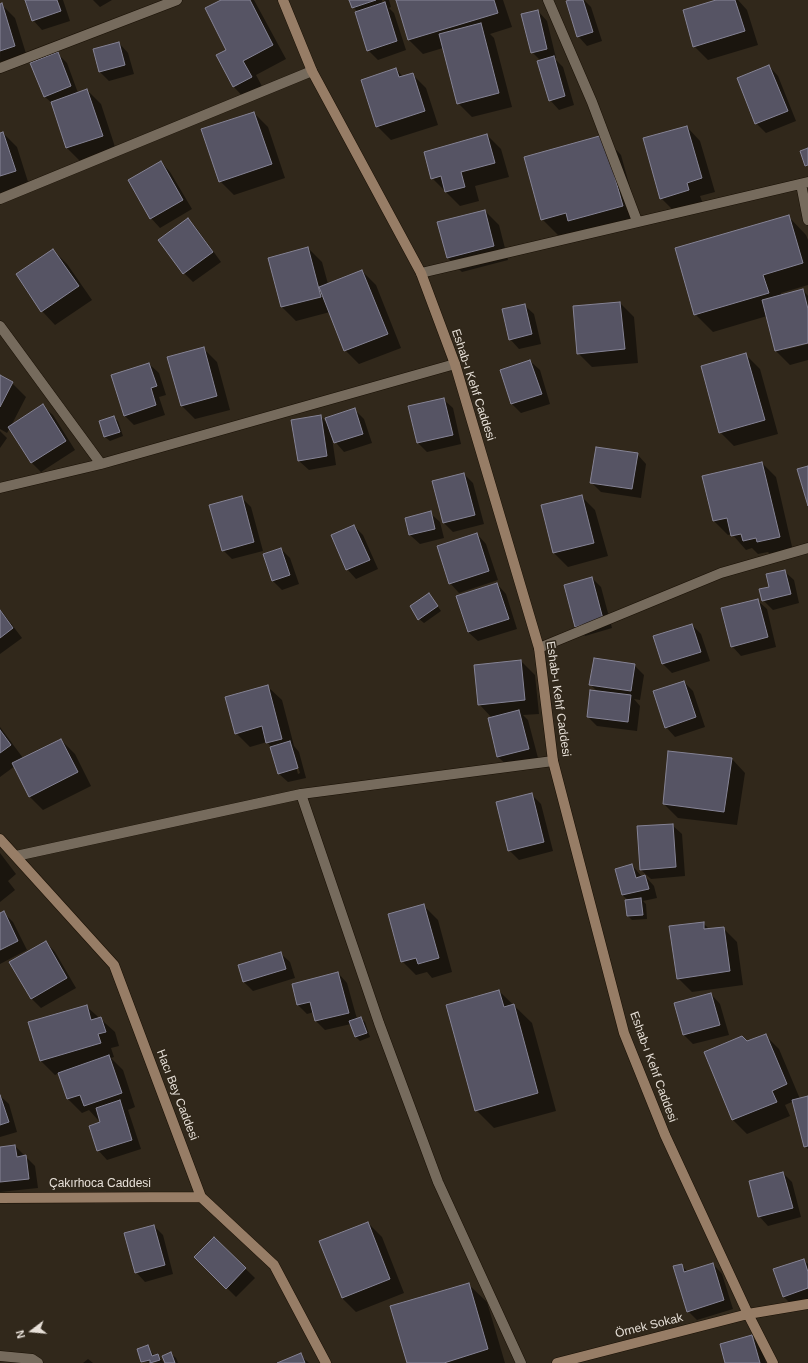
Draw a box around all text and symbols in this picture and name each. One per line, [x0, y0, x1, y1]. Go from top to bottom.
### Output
street label: Eshab-ı Kehf Caddesi [448, 327, 498, 443]
street label: Eshab-ı Kehf Caddesi [543, 640, 573, 758]
street label: Eshab-ı Kehf Caddesi [626, 1010, 680, 1124]
street label: Hacı Bey Caddesi [153, 1048, 201, 1142]
street label: Çakırhoca Caddesi [49, 1177, 151, 1191]
north arrow [12, 1311, 52, 1351]
street label: Örnek Sokak [614, 1311, 684, 1341]
text: N [14, 1329, 27, 1340]

